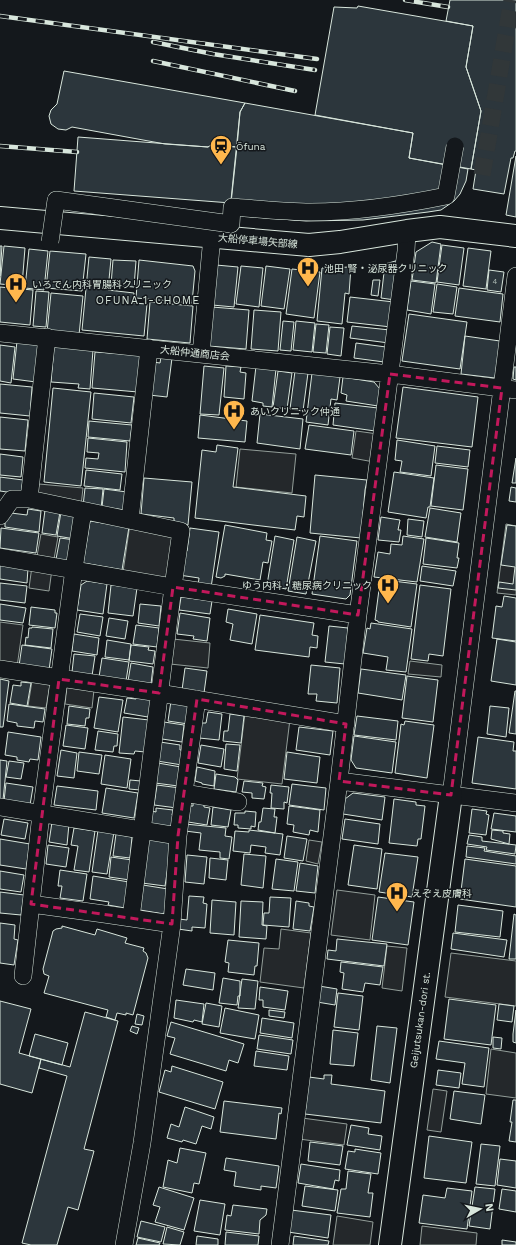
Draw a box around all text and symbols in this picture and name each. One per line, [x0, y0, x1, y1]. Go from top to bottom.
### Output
station icon: Ōfuna [208, 133, 234, 166]
place label: Ōfuna [236, 141, 266, 152]
street label: 大船停車場矢部線 [218, 232, 298, 250]
hospital icon: 池田 腎・泌尿器クリニック [295, 255, 321, 288]
place label: 池田 腎・泌尿器クリニック [324, 263, 447, 274]
hospital icon: いろでん内科胃腸科クリニック [3, 271, 29, 304]
house number: 4 [493, 277, 498, 286]
place label: いろでん内科胃腸科クリニック [32, 279, 172, 290]
district label: OFUNA 1-CHOME [96, 294, 200, 307]
street label: 大船仲通商店会 [160, 344, 230, 362]
hospital icon: あいクリニック仲通 [221, 398, 247, 431]
place label: あいクリニック仲通 [250, 406, 340, 417]
hospital icon: ゆう内科・糖尿病クリニック [375, 572, 401, 605]
place label: ゆう内科・糖尿病クリニック [242, 580, 372, 591]
hospital icon: えぞえ皮膚科 [384, 880, 410, 913]
place label: えぞえ皮膚科 [412, 888, 472, 899]
street label: Geijutsukan-dori st. [408, 971, 432, 1069]
north arrow [460, 1189, 500, 1229]
text: N [482, 1202, 496, 1213]

